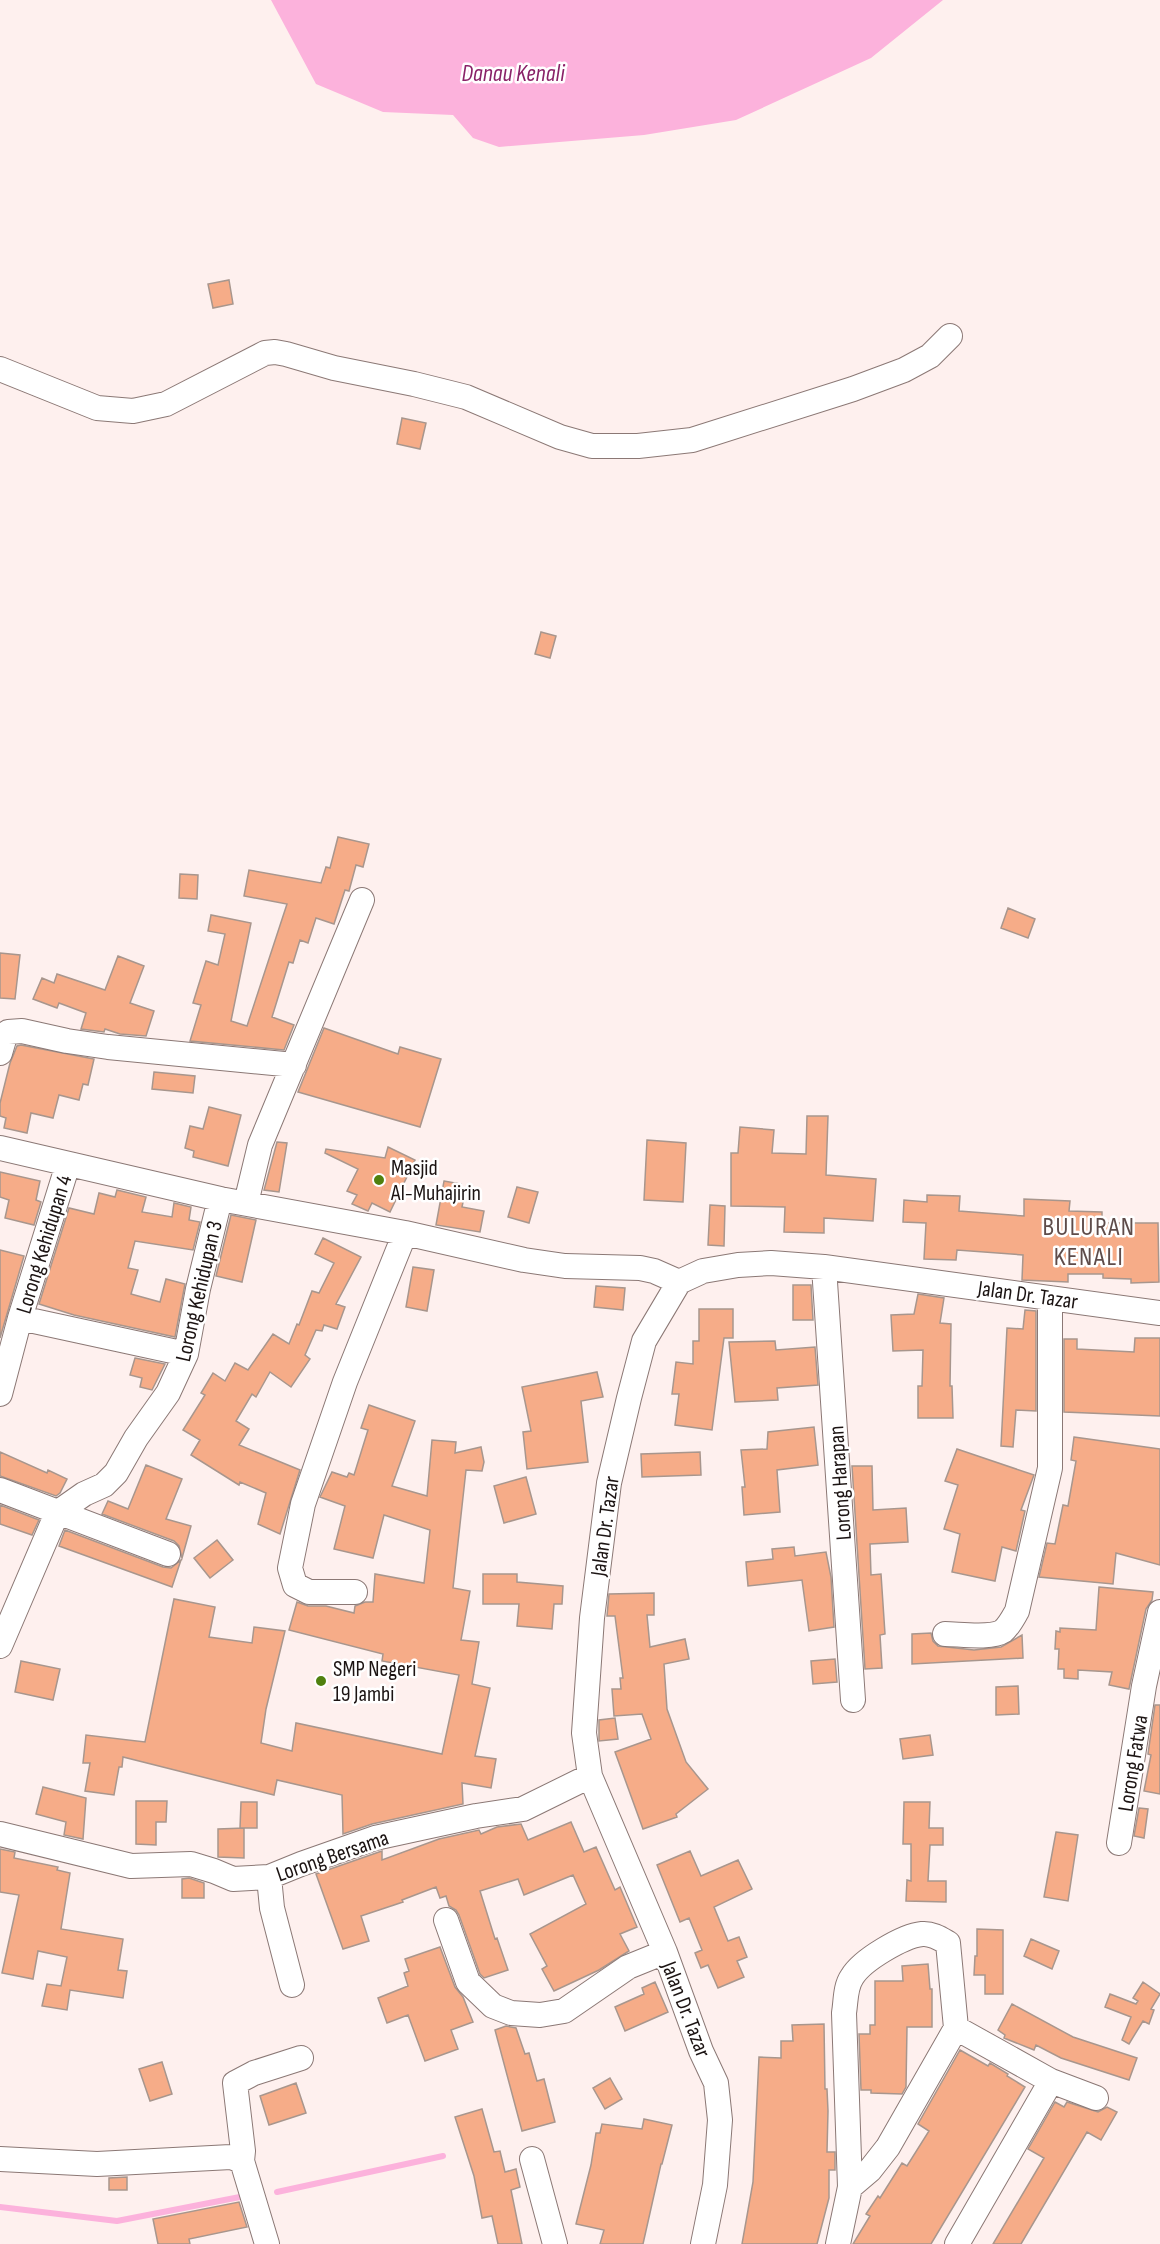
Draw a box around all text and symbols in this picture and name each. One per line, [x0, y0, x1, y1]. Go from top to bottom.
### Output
water label: Danau Kenali [461, 59, 565, 88]
place label: Masjid Al-Muhajirin [390, 1155, 481, 1207]
street label: Lorong Kehidupan 4 [11, 1172, 78, 1317]
marker: Masjid Al-Muhajirin [372, 1173, 386, 1187]
district label: BULURAN KENALI [1042, 1212, 1136, 1273]
street label: Lorong Kehidupan 3 [170, 1218, 229, 1364]
street label: Jalan Dr. Tazar [975, 1275, 1080, 1316]
street label: Lorong Harapan [823, 1425, 858, 1541]
street label: Jalan Dr. Tazar [585, 1474, 626, 1579]
place label: SMP Negeri 19 Jambi [333, 1656, 416, 1708]
marker: SMP Negeri 19 Jambi [314, 1674, 328, 1688]
street label: Lorong Fatwa [1113, 1713, 1154, 1813]
street label: Lorong Bersama [273, 1825, 392, 1888]
street label: Jalan Dr. Tazar [655, 1957, 716, 2061]

